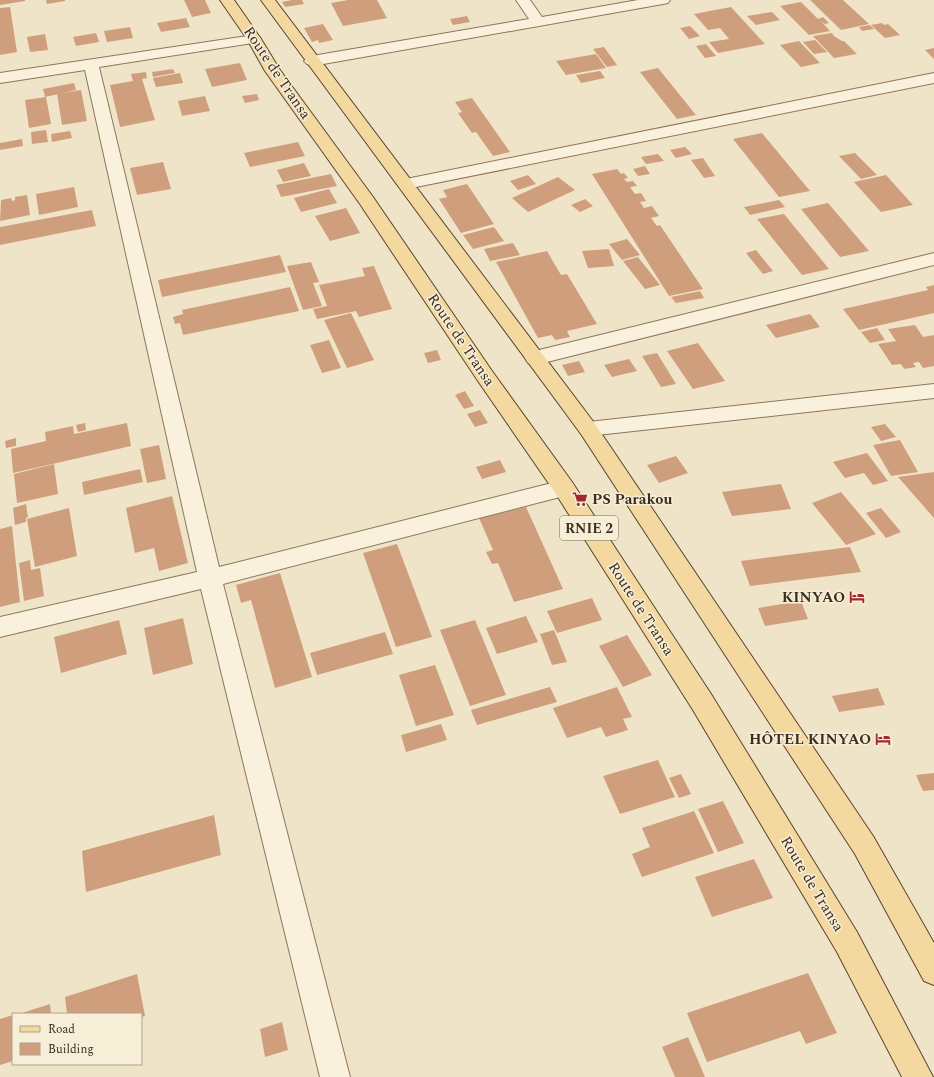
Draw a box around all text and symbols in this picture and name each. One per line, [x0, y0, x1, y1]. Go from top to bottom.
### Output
street label: Route de Transa [237, 22, 317, 125]
street label: Route de Transa [421, 289, 501, 392]
place label: PS Parakou [592, 488, 672, 511]
supermarket icon: PS Parakou [571, 490, 589, 508]
road number: RNIE 2 [560, 516, 618, 540]
street label: Route de Transa [602, 558, 680, 661]
place label: KINYAO [782, 586, 845, 609]
hotel icon: KINYAO [848, 588, 866, 606]
place label: HÔTEL KINYAO [749, 728, 871, 751]
hotel icon: HÔTEL KINYAO [874, 730, 892, 748]
street label: Route de Transa [774, 832, 850, 937]
legend [12, 1013, 142, 1065]
text: Road [48, 1020, 75, 1039]
text: Building [48, 1040, 94, 1059]

